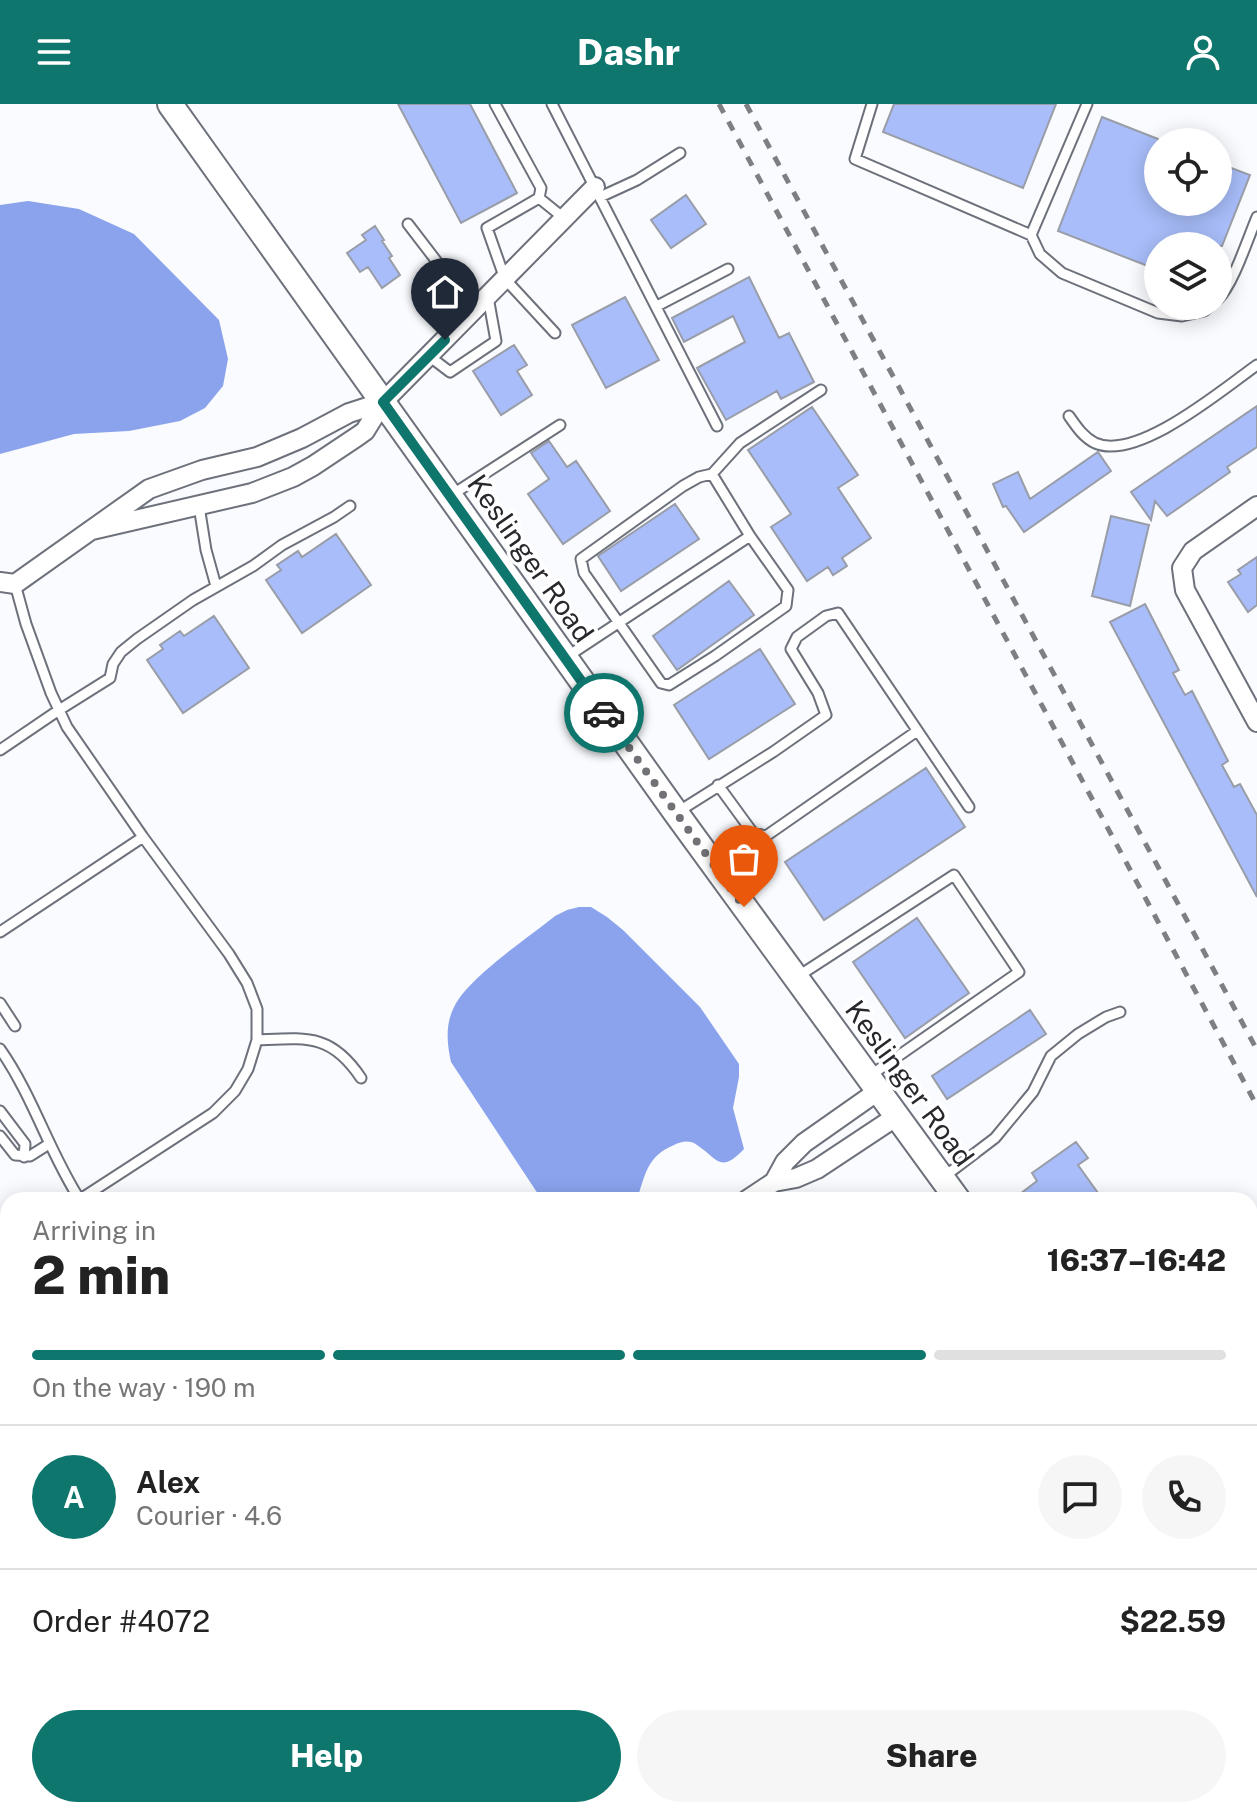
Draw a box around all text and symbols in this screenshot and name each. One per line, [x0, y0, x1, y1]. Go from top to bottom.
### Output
icon: menu [32, 30, 76, 74]
icon: person [1181, 30, 1225, 74]
text: Dashr [577, 31, 680, 73]
map controls [1144, 128, 1232, 320]
button: locate [1144, 128, 1232, 216]
button: layers [1144, 232, 1232, 320]
pin [411, 258, 479, 340]
icon: home [423, 270, 467, 314]
street label: Keslinger Road [461, 468, 601, 648]
courier [564, 673, 644, 753]
icon: car [582, 691, 626, 735]
pin [710, 825, 778, 907]
icon: bag [722, 837, 766, 881]
street label: Keslinger Road [839, 994, 981, 1172]
text: Arriving in [32, 1215, 156, 1246]
text: 16:37–16:42 [1047, 1242, 1226, 1278]
text: 2 min [32, 1245, 170, 1306]
text: On the way · 190 m [32, 1372, 256, 1403]
button: chat [1038, 1455, 1122, 1539]
button: phone [1142, 1455, 1226, 1539]
text: Alex [136, 1464, 200, 1500]
text: A [63, 1479, 85, 1515]
text: Courier · 4.6 [136, 1500, 282, 1531]
text: Order #4072 [32, 1603, 210, 1639]
text: $22.59 [1119, 1603, 1226, 1639]
button: Help [32, 1710, 621, 1802]
button: Share [637, 1710, 1226, 1802]

